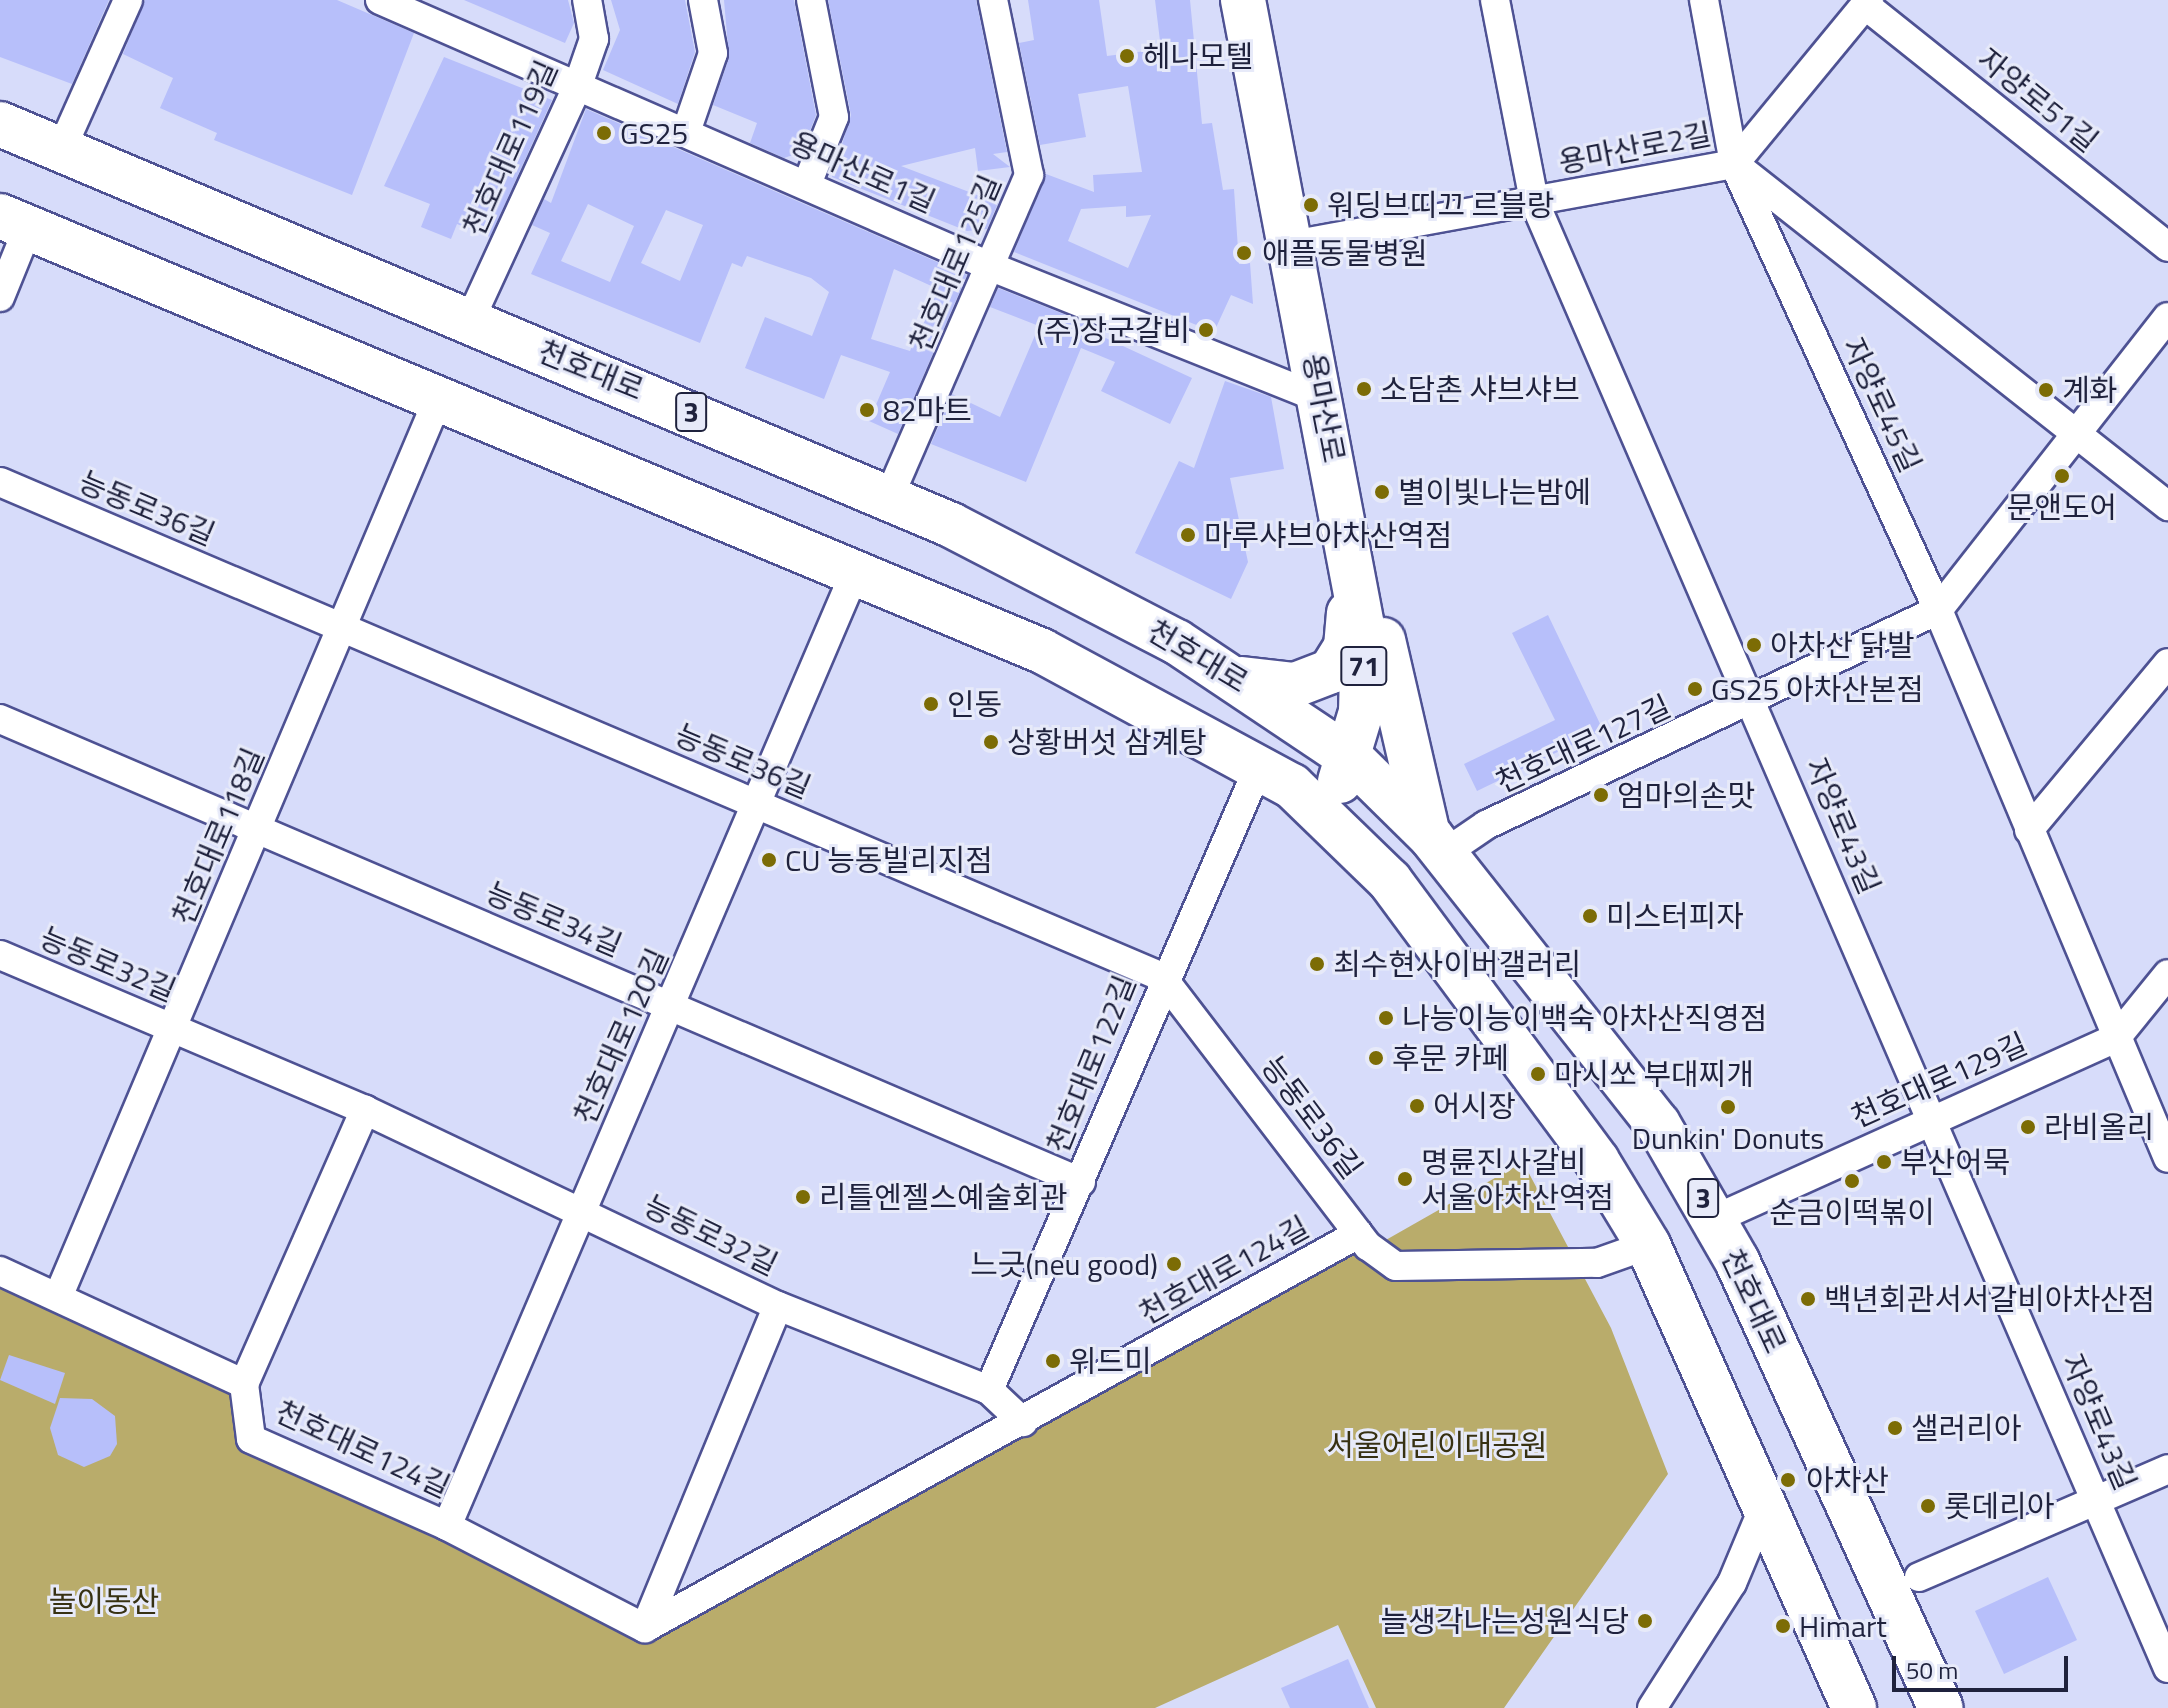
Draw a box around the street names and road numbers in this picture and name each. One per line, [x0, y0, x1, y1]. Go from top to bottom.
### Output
street label: 자양로51길 [1971, 41, 2105, 159]
street label: 천호대로119길 [455, 55, 565, 241]
street label: 용마산로2길 [1556, 116, 1714, 180]
street label: 용마산로1길 [785, 124, 941, 220]
street label: 천호대로125길 [902, 169, 1008, 357]
street label: 자양로45길 [1835, 332, 1929, 478]
street label: 천호대로 [533, 333, 649, 407]
street label: 용마산로 [1296, 350, 1352, 466]
road number: 3 [675, 388, 707, 436]
street label: 능동로36길 [74, 463, 220, 553]
street label: 천호대로 [1141, 612, 1255, 700]
road number: 71 [1340, 642, 1388, 690]
street label: 천호대로127길 [1490, 688, 1676, 800]
street label: 능동로36길 [670, 716, 816, 806]
street label: 천호대로118길 [165, 742, 271, 930]
street label: 자양로43길 [1798, 753, 1888, 899]
street label: 능동로34길 [481, 874, 627, 964]
street label: 능동로32길 [35, 919, 181, 1009]
street label: 천호대로120길 [566, 943, 676, 1129]
street label: 천호대로122길 [1039, 970, 1143, 1158]
street label: 천호대로129길 [1846, 1025, 2032, 1135]
street label: 능동로36길 [1254, 1049, 1370, 1185]
road number: 3 [1687, 1174, 1719, 1222]
street label: 능동로32길 [638, 1187, 784, 1283]
street label: 천호대로124길 [1133, 1209, 1315, 1331]
street label: 천호대로 [1714, 1243, 1794, 1359]
street label: 자양로43길 [2054, 1349, 2144, 1495]
street label: 천호대로124길 [270, 1393, 456, 1505]

